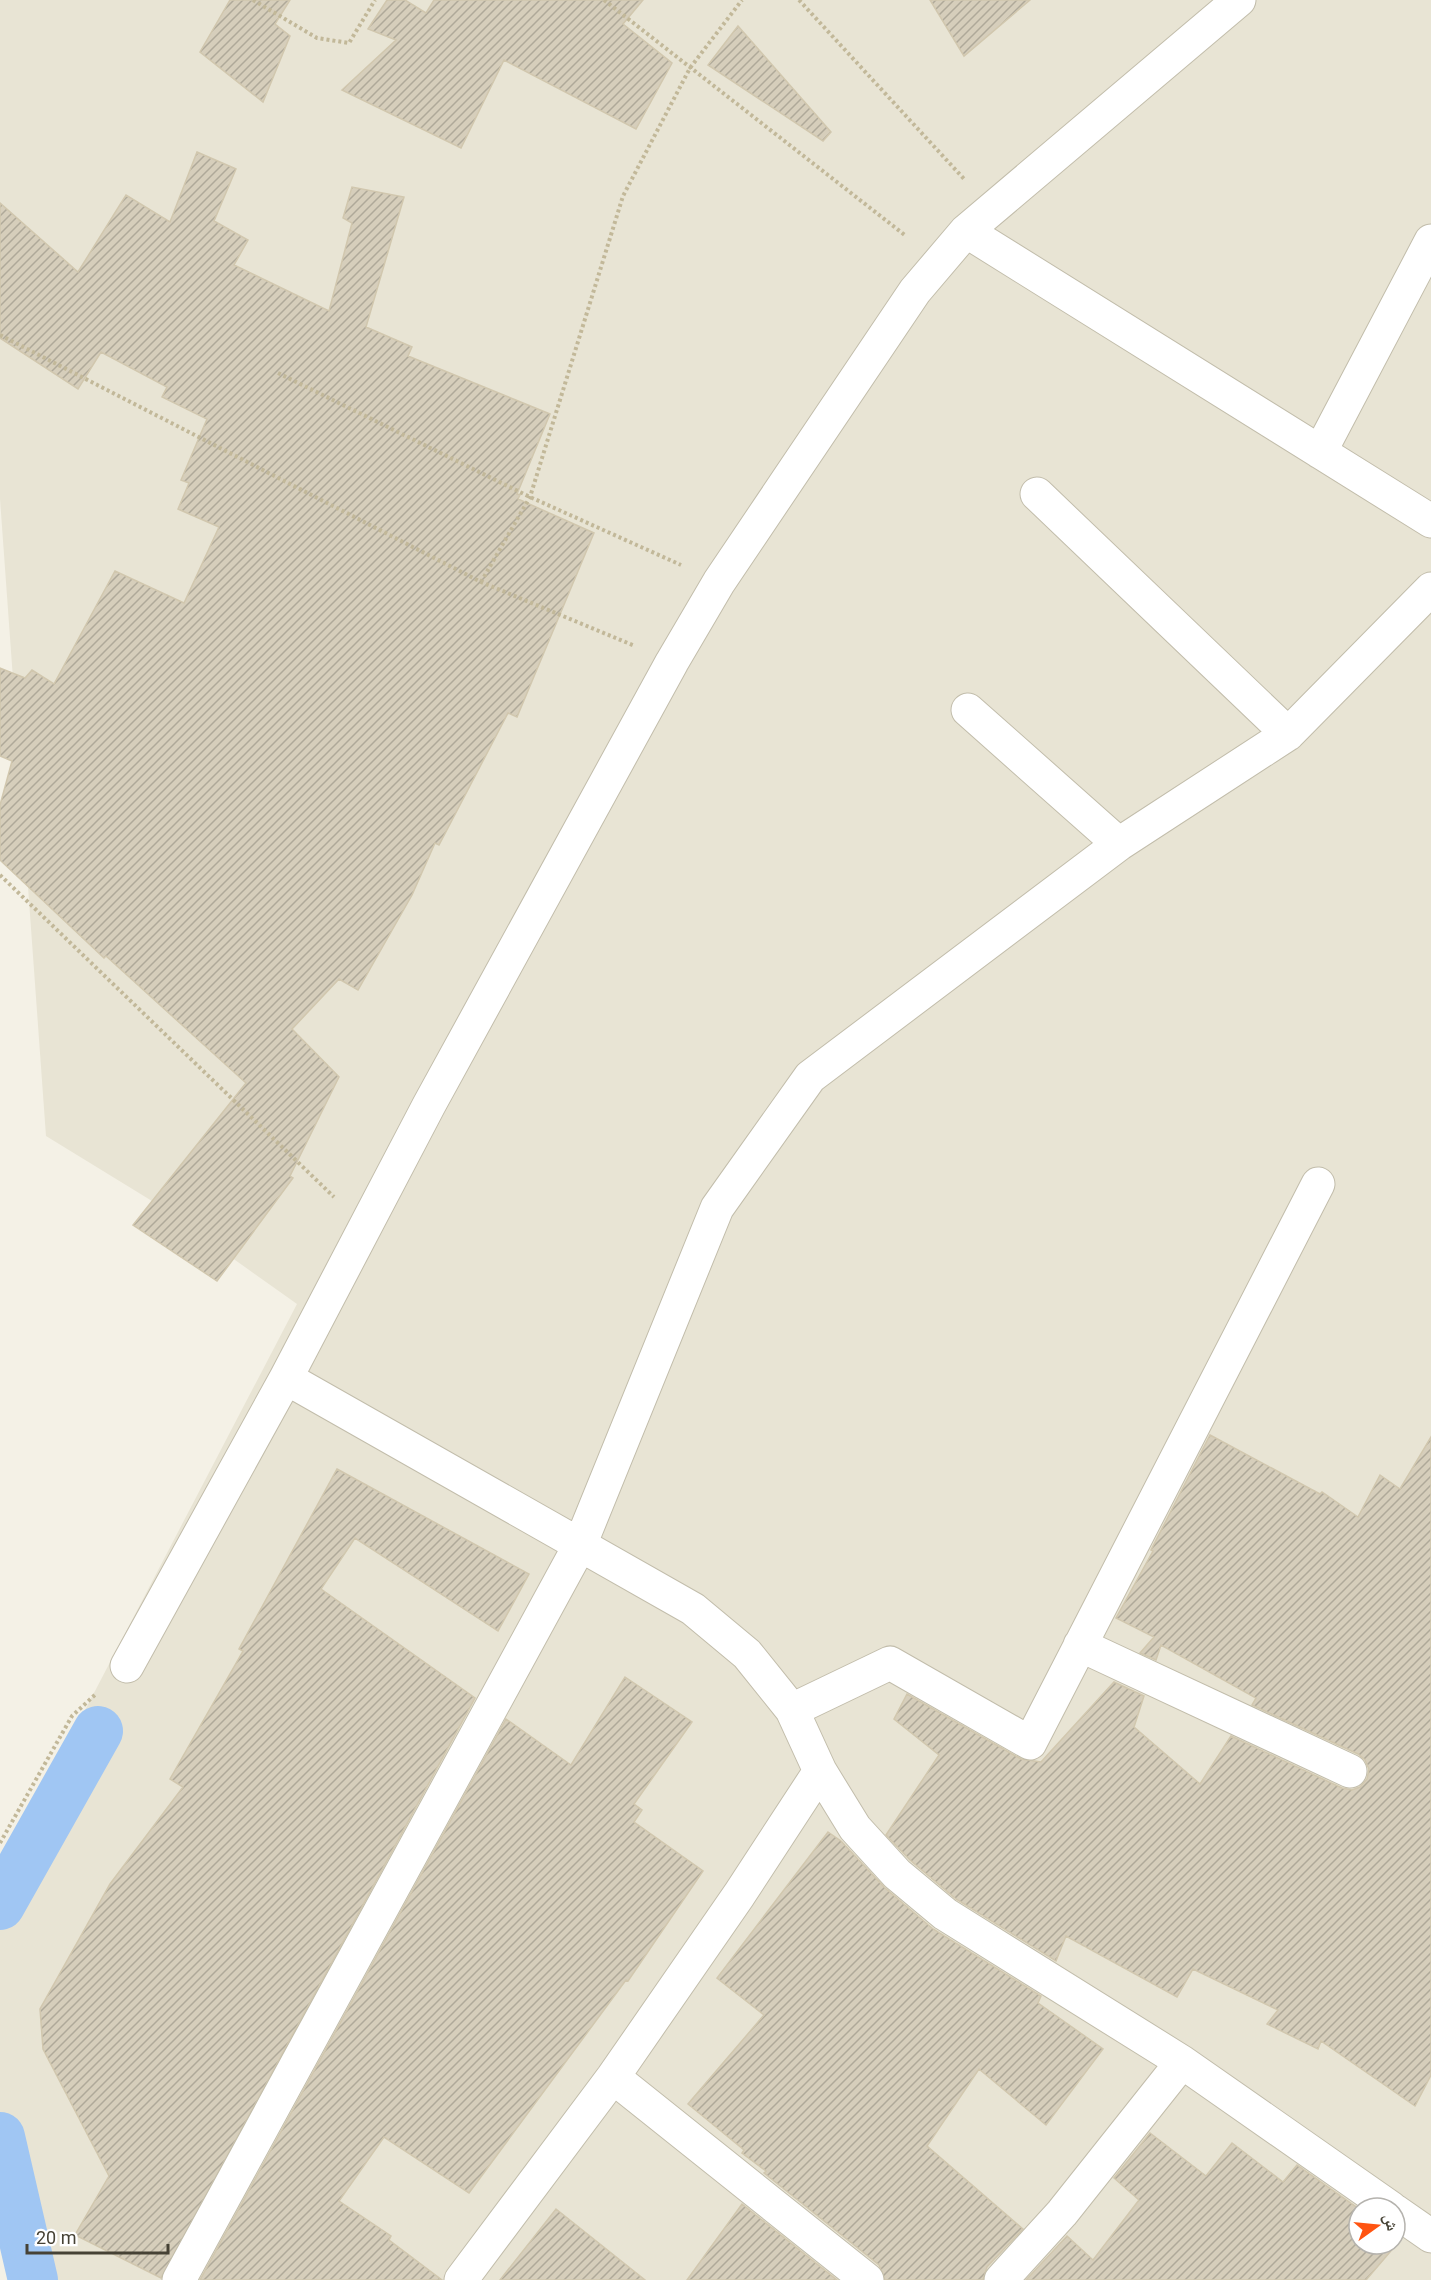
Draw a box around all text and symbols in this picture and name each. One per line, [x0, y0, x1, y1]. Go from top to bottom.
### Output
north arrow [1347, 2196, 1407, 2256]
text: ش [1380, 2212, 1402, 2233]
scale bar [27, 2217, 168, 2255]
text: 20 m [36, 2227, 76, 2248]

